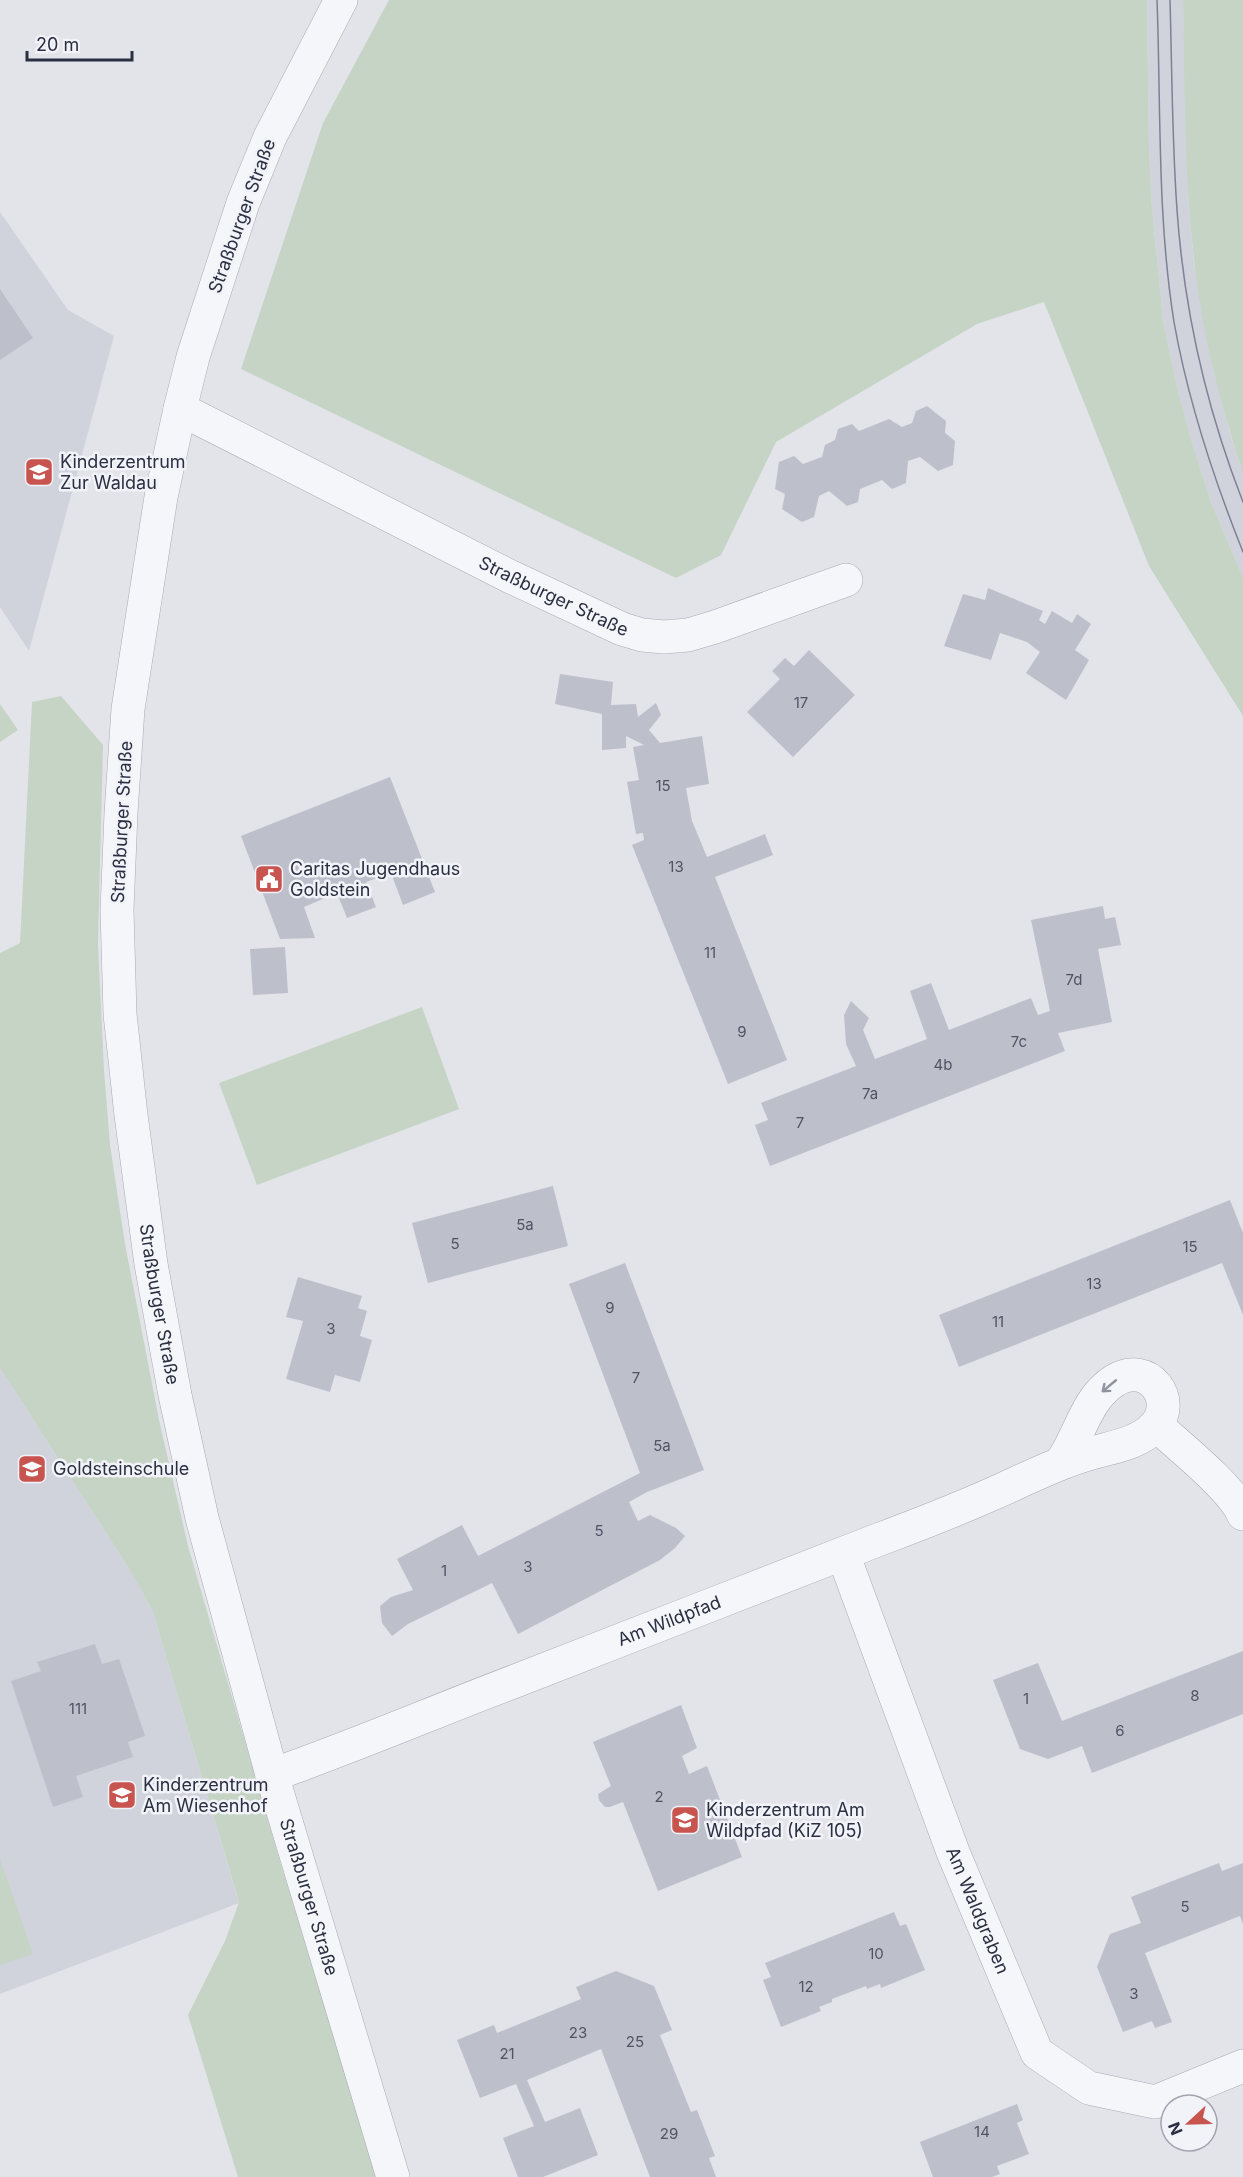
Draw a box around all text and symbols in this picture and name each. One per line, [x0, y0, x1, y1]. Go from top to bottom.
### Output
scale bar [27, 24, 132, 62]
text: 20 m [36, 34, 79, 55]
street label: Straßburger Straße [204, 136, 279, 296]
place label: Kinderzentrum Zur Waldau [60, 451, 186, 493]
school or university icon: Kinderzentrum Zur Waldau [23, 456, 55, 488]
street label: Straßburger Straße [476, 552, 631, 640]
house number: 17 [794, 693, 808, 712]
street label: Straßburger Straße [107, 740, 136, 904]
house number: 15 [655, 776, 671, 795]
house number: 13 [668, 857, 684, 876]
place label: Caritas Jugendhaus Goldstein [290, 858, 460, 900]
public building icon: Caritas Jugendhaus Goldstein [253, 863, 285, 895]
house number: 11 [704, 943, 716, 962]
house number: 7d [1066, 970, 1082, 989]
house number: 9 [737, 1022, 747, 1041]
house number: 7c [1011, 1032, 1027, 1051]
house number: 4b [934, 1055, 952, 1074]
house number: 7a [862, 1084, 878, 1103]
house number: 7 [796, 1113, 804, 1132]
house number: 5a [516, 1215, 534, 1234]
street label: Straßburger Straße [136, 1222, 184, 1386]
house number: 5 [450, 1234, 460, 1253]
house number: 15 [1182, 1237, 1198, 1256]
house number: 13 [1086, 1274, 1102, 1293]
house number: 9 [605, 1298, 615, 1317]
house number: 11 [992, 1312, 1004, 1331]
house number: 3 [326, 1319, 336, 1338]
house number: 7 [632, 1368, 640, 1387]
one-way arrow [1101, 1379, 1117, 1392]
house number: 5a [653, 1436, 671, 1455]
school or university icon: Goldsteinschule [16, 1453, 48, 1485]
place label: Goldsteinschule [53, 1458, 189, 1479]
house number: 5 [594, 1521, 604, 1540]
house number: 3 [523, 1557, 533, 1576]
house number: 1 [441, 1561, 447, 1580]
street label: Am Wildpfad [614, 1591, 724, 1650]
house number: 8 [1190, 1686, 1200, 1705]
house number: 1 [1023, 1689, 1029, 1708]
house number: 111 [69, 1699, 87, 1718]
house number: 6 [1115, 1721, 1125, 1740]
place label: Kinderzentrum Am Wiesenhof [143, 1774, 269, 1816]
school or university icon: Kinderzentrum Am Wiesenhof [106, 1779, 138, 1811]
house number: 2 [654, 1787, 664, 1806]
place label: Kinderzentrum Am Wildpfad (KiZ 105) [706, 1799, 865, 1841]
school or university icon: Kinderzentrum Am Wildpfad (KiZ 105) [669, 1804, 701, 1836]
street label: Straßburger Straße [276, 1816, 343, 1978]
street label: Am Waldgraben [942, 1844, 1014, 1977]
house number: 5 [1180, 1897, 1190, 1916]
house number: 10 [868, 1944, 884, 1963]
house number: 12 [798, 1977, 814, 1996]
house number: 3 [1129, 1984, 1139, 2003]
house number: 23 [569, 2023, 587, 2042]
house number: 25 [626, 2032, 644, 2051]
house number: 21 [499, 2044, 515, 2063]
north arrow [1159, 2093, 1219, 2153]
text: N [1164, 2119, 1187, 2138]
house number: 14 [974, 2122, 990, 2141]
house number: 29 [660, 2124, 678, 2143]

